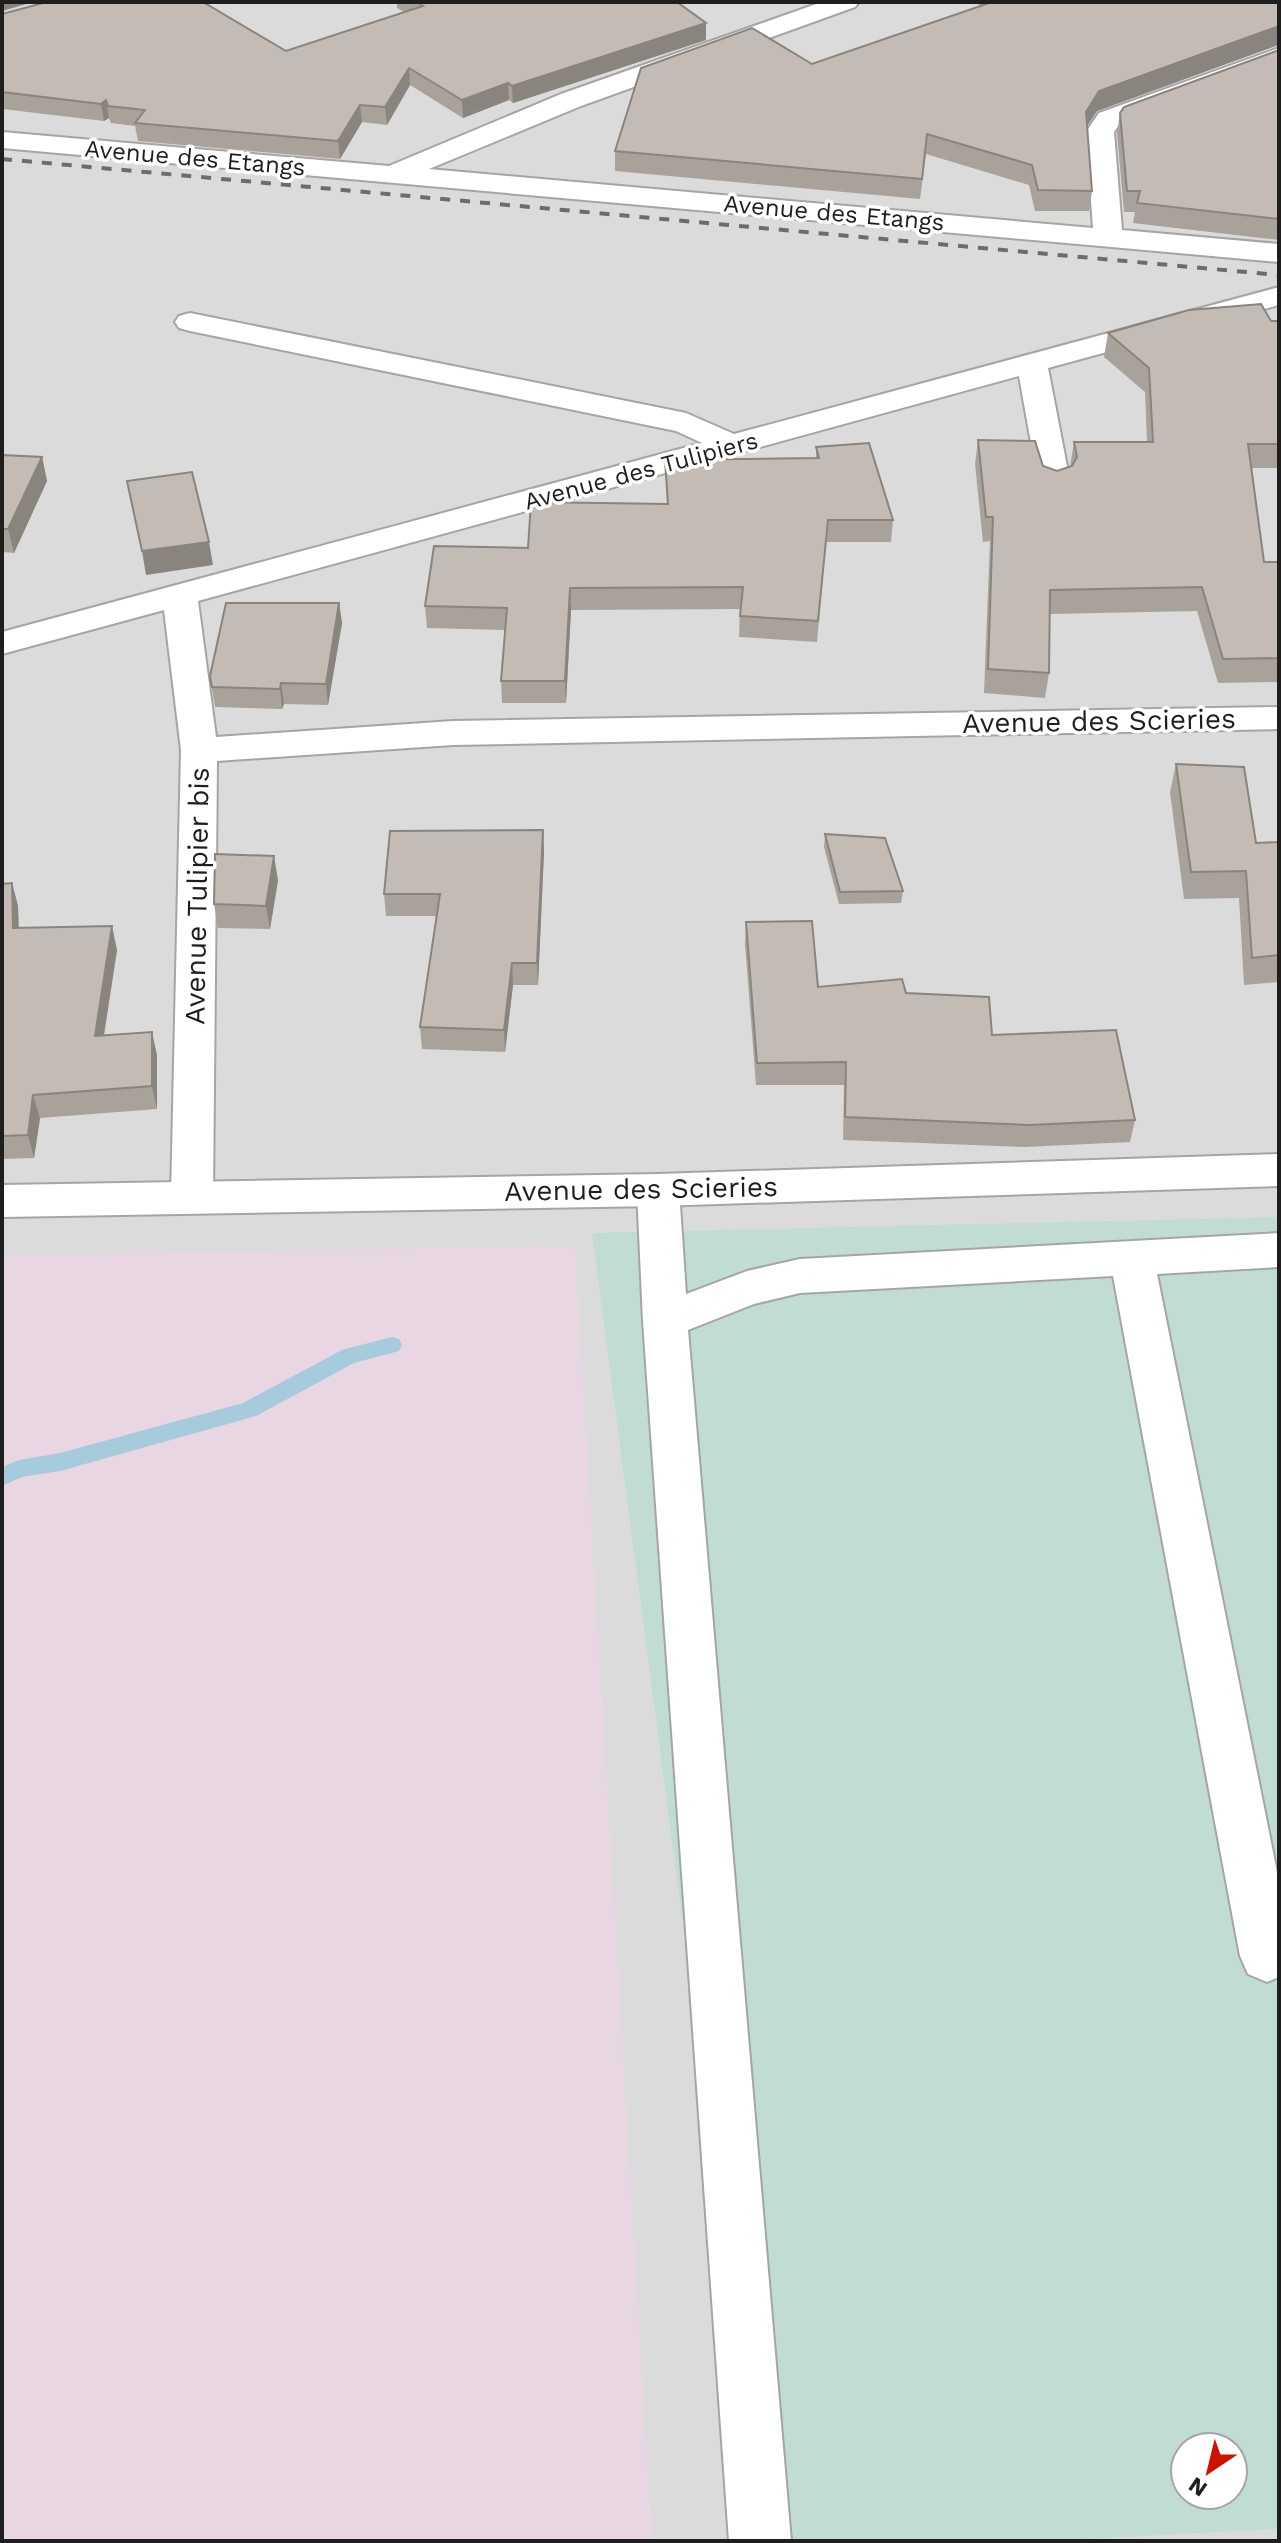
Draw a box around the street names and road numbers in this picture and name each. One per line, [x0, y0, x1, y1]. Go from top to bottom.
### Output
street label: Avenue des Etangs [83, 134, 307, 182]
street label: Avenue des Etangs [722, 189, 946, 237]
street label: Avenue des Tulipiers [521, 426, 761, 516]
street label: Avenue des Scieries [962, 702, 1236, 740]
street label: Avenue Tulipier bis [178, 767, 216, 1025]
street label: Avenue des Scieries [504, 1170, 778, 1208]

